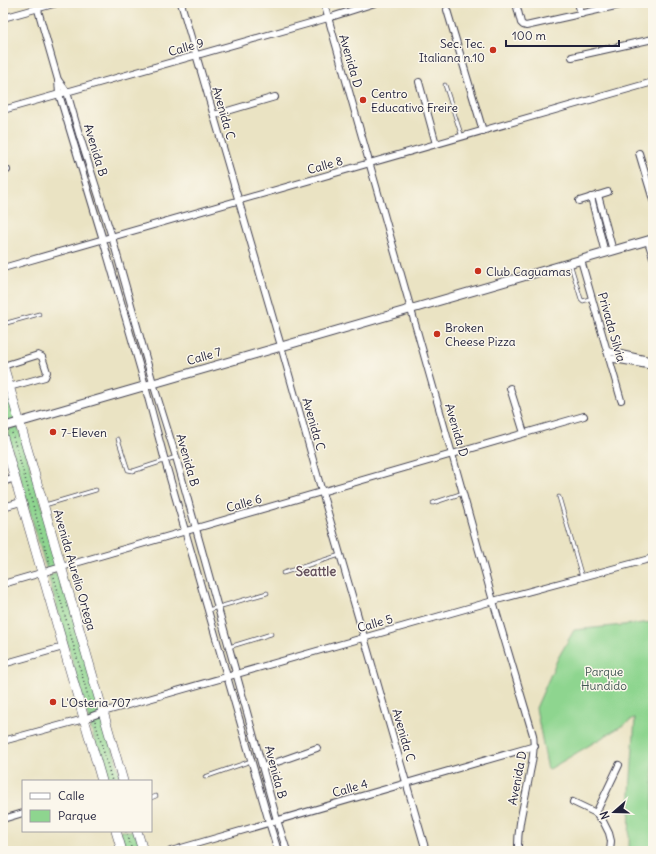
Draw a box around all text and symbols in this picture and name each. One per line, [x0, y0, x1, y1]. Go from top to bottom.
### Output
scale bar [506, 22, 619, 48]
text: 100 m [512, 28, 546, 43]
street label: Avenida D [336, 33, 366, 89]
street label: Calle 9 [167, 35, 206, 59]
place label: Sec. Tec. Italiana n.10 [419, 36, 485, 65]
marker: Sec. Tec. Italiana n.10 [488, 45, 498, 55]
street label: Avenida C [209, 85, 239, 141]
place label: Centro Educativo Freire [371, 86, 458, 115]
marker: Centro Educativo Freire [358, 95, 368, 105]
street label: Avenida B [81, 122, 111, 178]
street label: Calle 8 [306, 153, 345, 177]
place label: Club Caguamas [486, 264, 571, 279]
marker: Club Caguamas [473, 266, 483, 276]
street label: Privada Silvia [595, 291, 629, 364]
place label: Broken Cheese Pizza [445, 320, 516, 349]
marker: Broken Cheese Pizza [432, 329, 442, 339]
street label: Calle 7 [185, 344, 223, 368]
street label: Avenida C [299, 396, 329, 452]
street label: Avenida D [442, 402, 472, 458]
place label: 7-Eleven [61, 425, 107, 440]
marker: 7-Eleven [48, 427, 58, 437]
street label: Avenida B [173, 432, 203, 488]
street label: Calle 6 [224, 491, 264, 515]
street label: Avenida Aurelio Ortega [51, 508, 99, 632]
district label: Seattle [296, 563, 336, 580]
street label: Calle 5 [356, 611, 395, 635]
park label: Parque Hundido [581, 664, 627, 693]
place label: L'Osteria 707 [61, 695, 131, 710]
marker: L'Osteria 707 [48, 697, 58, 707]
street label: Avenida C [389, 707, 419, 763]
street label: Avenida B [262, 744, 290, 800]
street label: Avenida D [504, 750, 530, 806]
street label: Calle 4 [330, 776, 370, 800]
legend [22, 780, 152, 832]
text: Calle [58, 788, 85, 803]
north arrow [594, 792, 634, 832]
text: Parque [58, 808, 97, 823]
text: N [597, 809, 612, 821]

